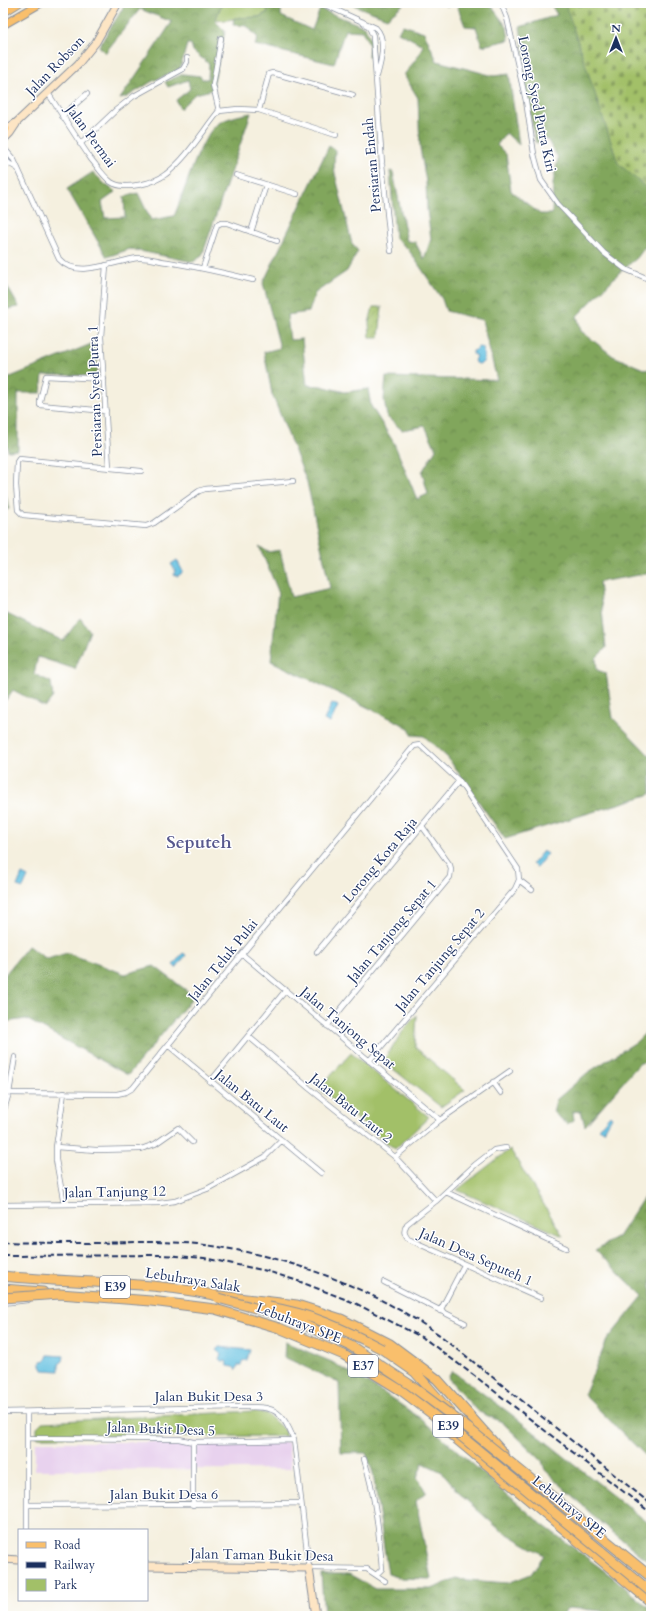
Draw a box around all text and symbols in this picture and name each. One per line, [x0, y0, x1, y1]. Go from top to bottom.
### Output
north arrow [596, 18, 636, 58]
text: N [611, 21, 621, 36]
street label: Jalan Robson [20, 32, 89, 102]
street label: Lorong Syed Putra Kiri [513, 34, 561, 174]
street label: Jalan Permai [60, 99, 120, 171]
street label: Persiaran Endah [358, 117, 386, 213]
street label: Persiaran Syed Putra 1 [83, 325, 107, 457]
street label: Lorong Kota Raja [339, 813, 421, 907]
district label: Seputeh [166, 830, 232, 855]
street label: Jalan Tanjong Sepat 1 [342, 875, 441, 988]
street label: Jalan Tanjung Sepat 2 [390, 904, 489, 1017]
street label: Jalan Teluk Pulai [183, 915, 262, 1007]
street label: Jalan Tanjong Sepat [295, 981, 400, 1074]
street label: Jalan Batu Laut [209, 1064, 293, 1137]
street label: Jalan Batu Laut 2 [304, 1068, 396, 1147]
street label: Jalan Tanjung 12 [62, 1182, 166, 1202]
street label: Jalan Desa Seputeh 1 [414, 1223, 536, 1291]
street label: Lebuhraya Salak [144, 1263, 243, 1297]
road number: E39 [100, 1276, 130, 1298]
street label: Lebuhraya SPE [254, 1298, 345, 1348]
road number: E37 [348, 1355, 378, 1377]
street label: Jalan Bukit Desa 3 [153, 1387, 263, 1406]
road number: E39 [433, 1415, 463, 1437]
street label: Jalan Bukit Desa 5 [105, 1418, 215, 1440]
street label: Lebuhraya SPE [528, 1471, 610, 1543]
street label: Jalan Bukit Desa 6 [108, 1485, 218, 1504]
legend [18, 1529, 148, 1601]
text: Road [54, 1537, 81, 1553]
street label: Jalan Taman Bukit Desa [188, 1544, 334, 1566]
text: Railway [54, 1557, 96, 1573]
text: Park [54, 1577, 78, 1593]

